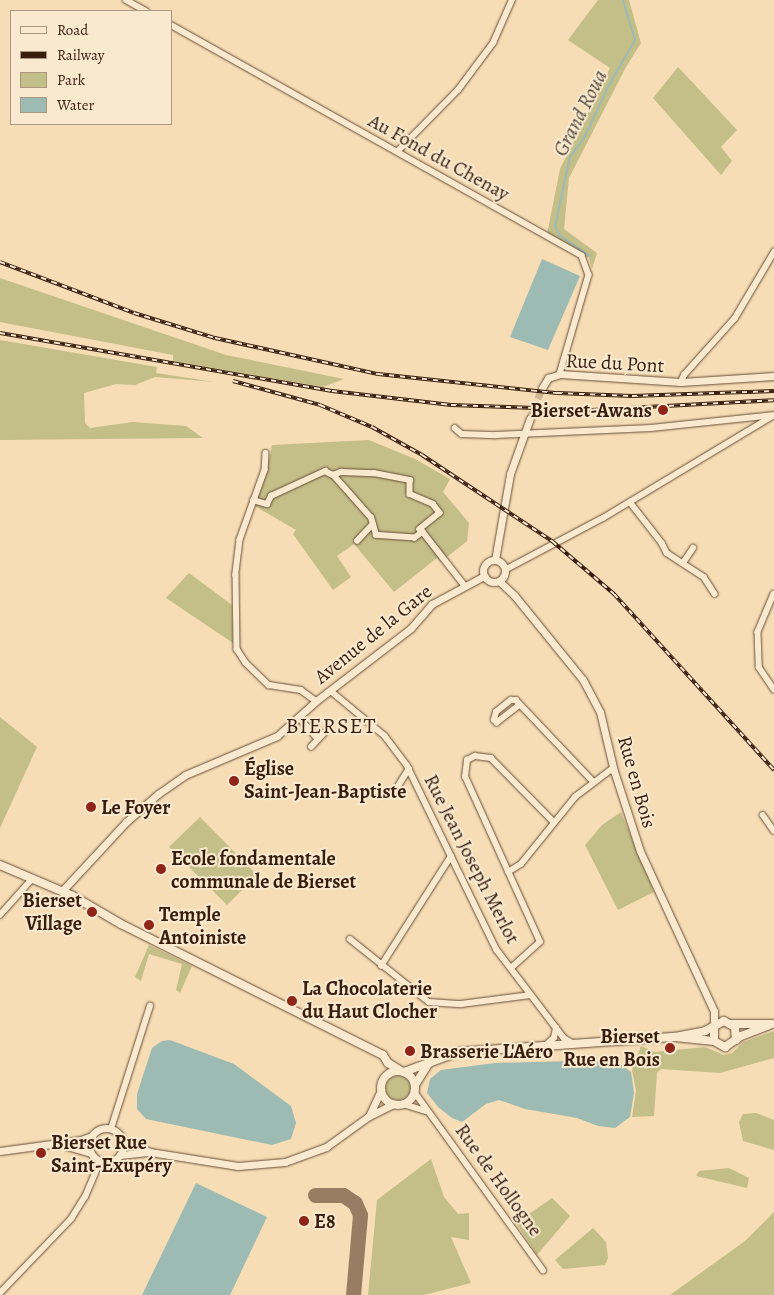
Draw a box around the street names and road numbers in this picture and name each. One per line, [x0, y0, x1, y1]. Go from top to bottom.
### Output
street label: Au Fond du Chenay [364, 108, 514, 206]
street label: Rue du Pont [565, 348, 665, 378]
street label: Avenue de la Gare [309, 579, 437, 689]
street label: Rue en Bois [612, 733, 662, 831]
street label: Rue Jean Joseph Merlot [419, 770, 525, 948]
street label: Rue de Hollogne [450, 1119, 548, 1241]

